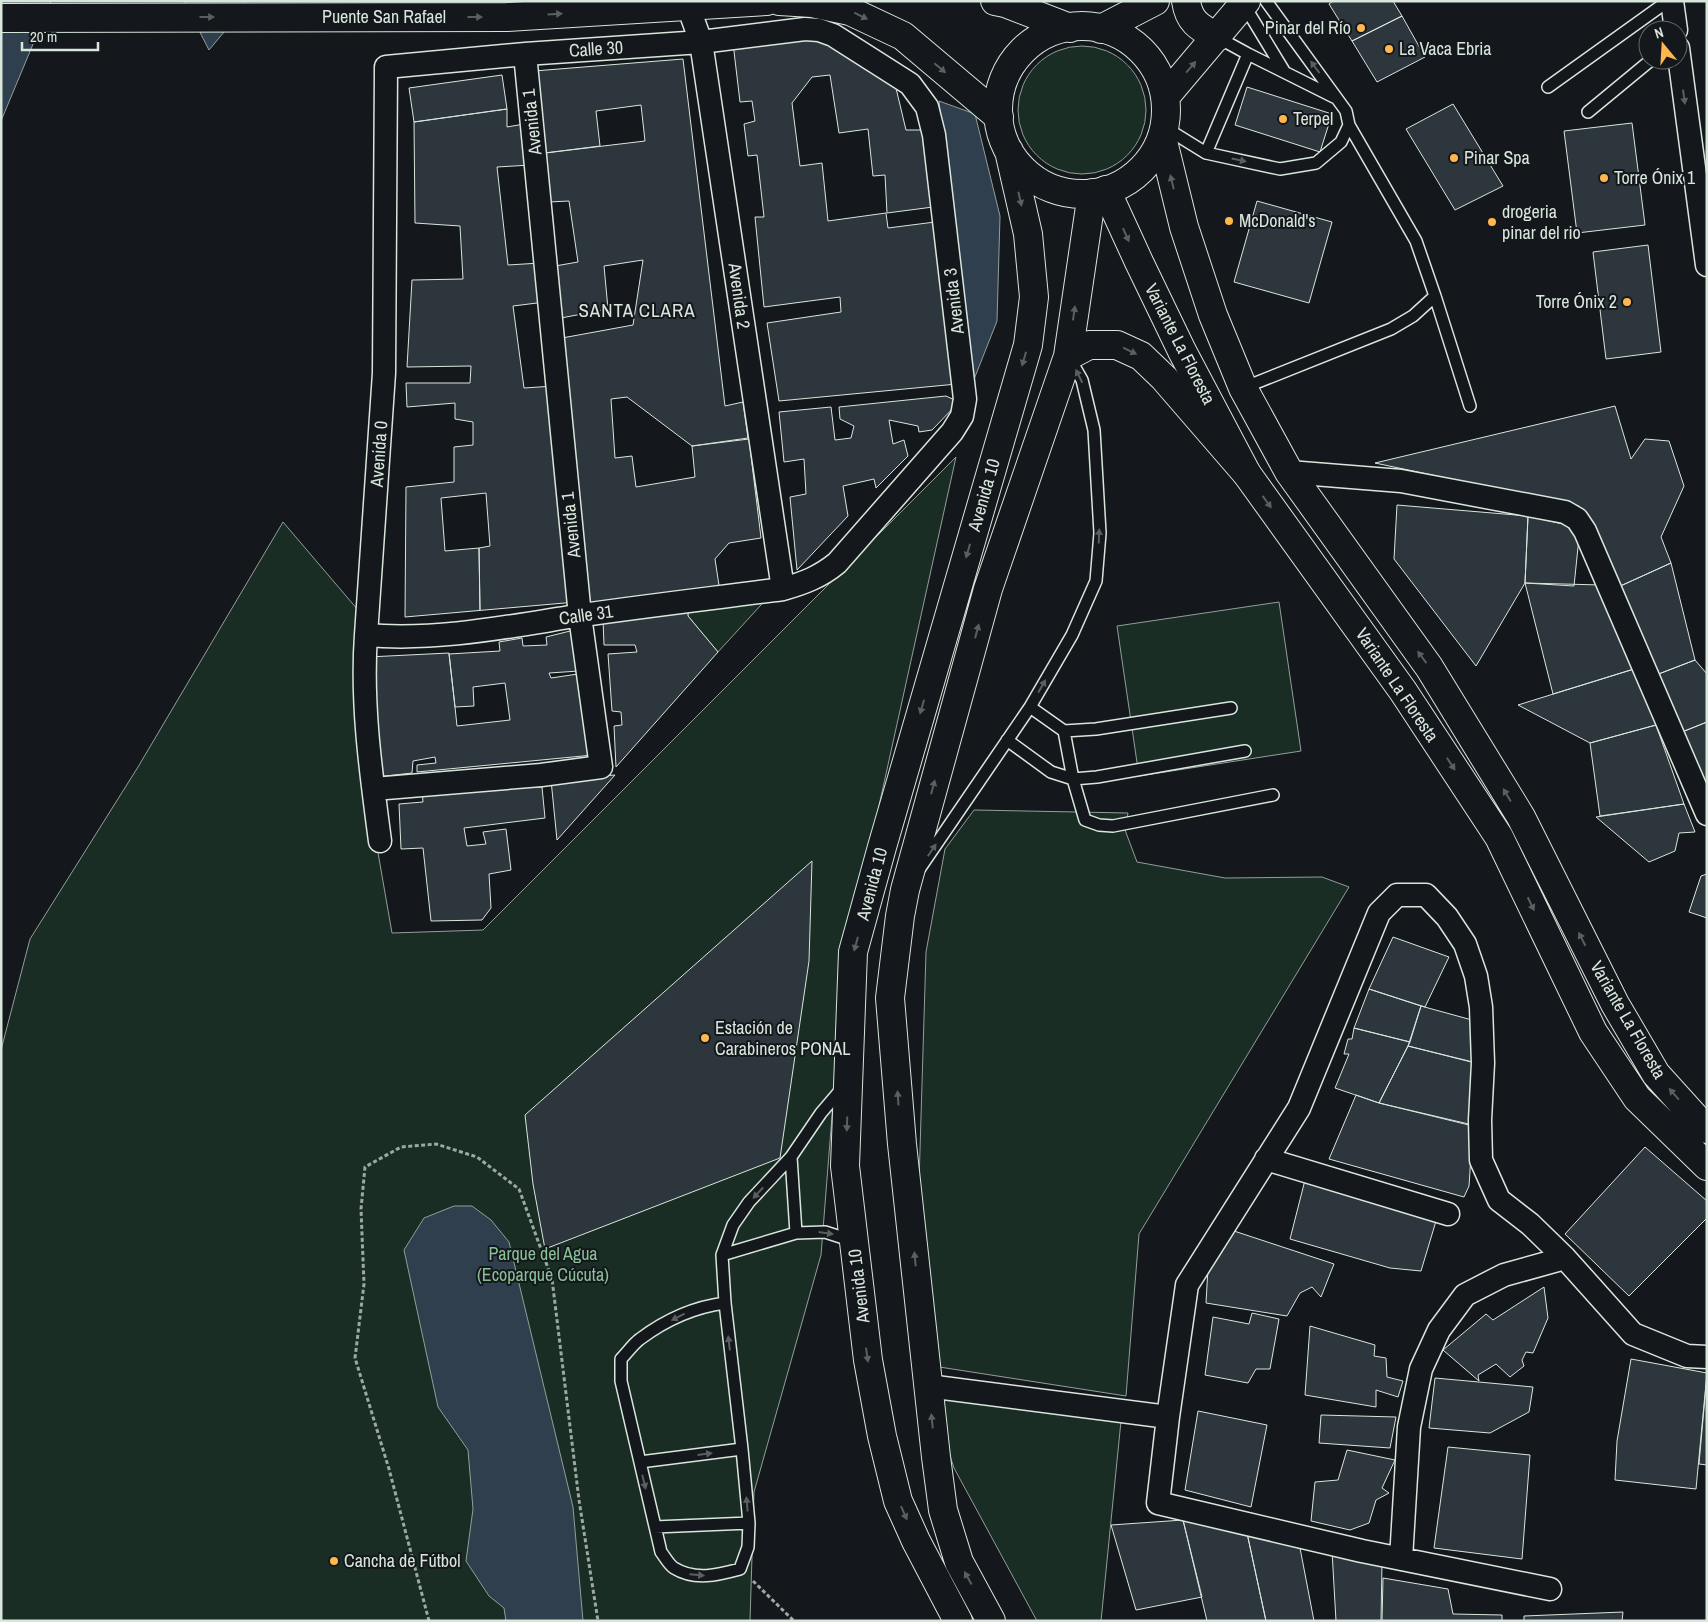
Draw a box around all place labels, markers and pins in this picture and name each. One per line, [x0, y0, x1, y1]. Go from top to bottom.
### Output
place label: Pinar del Río [1265, 15, 1351, 40]
marker: Pinar del Río [1355, 22, 1367, 34]
place label: La Vaca Ebria [1399, 36, 1491, 61]
marker: La Vaca Ebria [1383, 43, 1395, 55]
place label: Terpel [1293, 106, 1333, 131]
marker: Terpel [1277, 113, 1289, 125]
place label: Pinar Spa [1464, 145, 1530, 170]
marker: Pinar Spa [1448, 152, 1460, 164]
place label: Torre Ónix 1 [1614, 165, 1696, 190]
marker: Torre Ónix 1 [1598, 172, 1610, 184]
place label: drogeria pinar del rio [1502, 199, 1581, 245]
place label: McDonald's [1239, 208, 1316, 233]
marker: McDonald's [1223, 215, 1235, 227]
marker: drogeria pinar del rio [1486, 216, 1498, 228]
place label: Torre Ónix 2 [1536, 289, 1617, 314]
marker: Torre Ónix 2 [1621, 296, 1633, 308]
place label: Estación de Carabineros PONAL [715, 1015, 850, 1061]
marker: Estación de Carabineros PONAL [699, 1032, 711, 1044]
place label: Cancha de Fútbol [344, 1548, 461, 1573]
marker: Cancha de Fútbol [328, 1555, 340, 1567]

